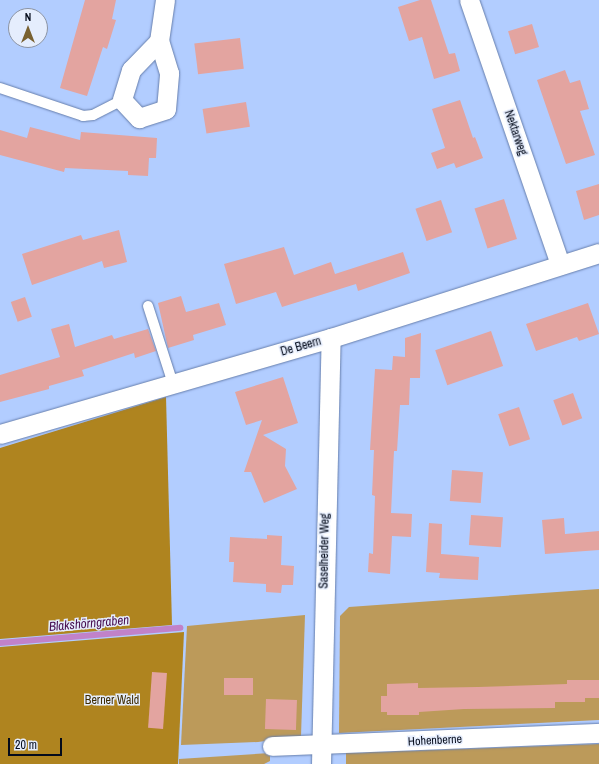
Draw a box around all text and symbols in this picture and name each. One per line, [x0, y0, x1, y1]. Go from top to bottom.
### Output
north arrow [8, 8, 48, 48]
text: N [25, 10, 31, 24]
street label: Nektarweg [501, 108, 529, 158]
street label: De Beern [279, 334, 323, 360]
street label: Saselheider Weg [317, 513, 333, 589]
water label: Blakshörngraben [48, 613, 130, 635]
park label: Berner Wald [85, 694, 139, 708]
scale bar [10, 730, 64, 756]
street label: Hohenberne [408, 732, 462, 750]
text: 20 m [15, 737, 37, 753]

